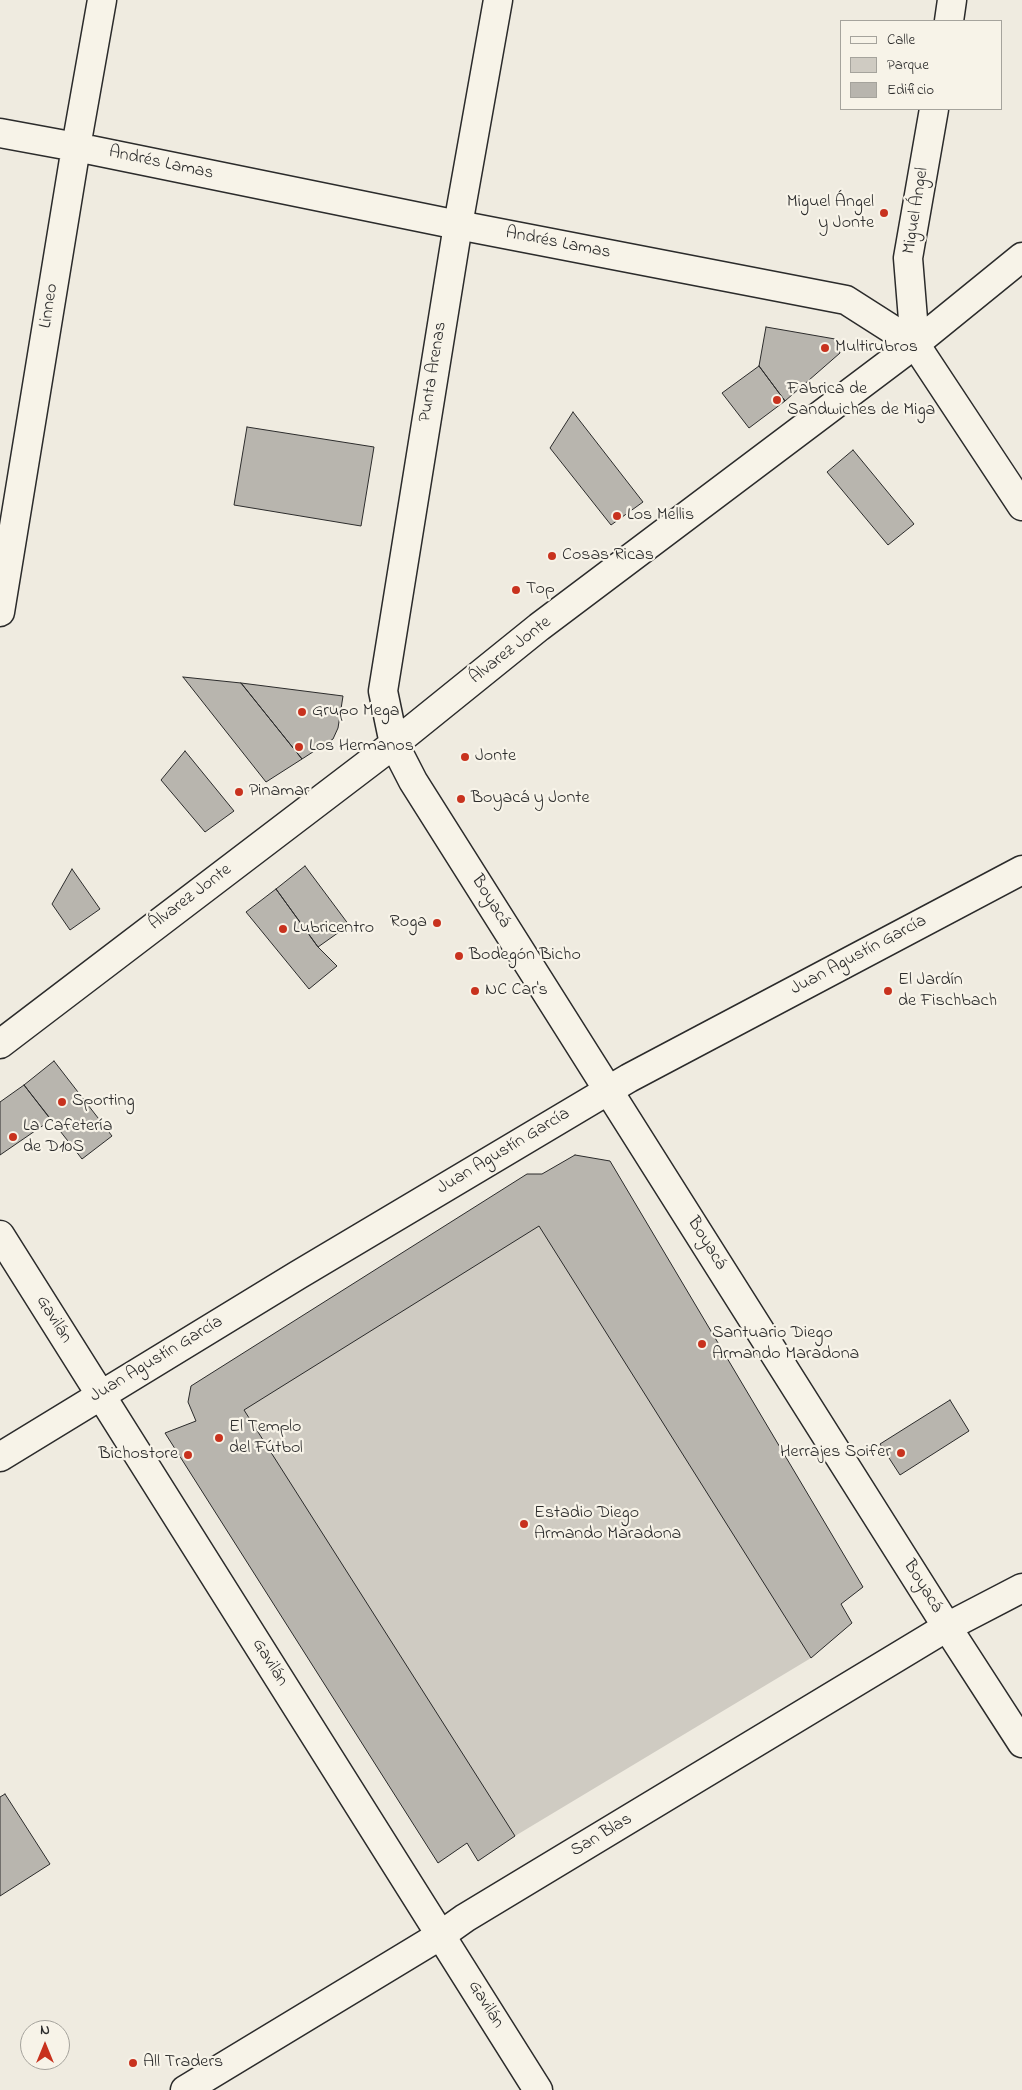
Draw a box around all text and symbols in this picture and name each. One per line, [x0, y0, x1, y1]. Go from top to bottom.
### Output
legend [840, 20, 1002, 110]
text: Calle [887, 29, 915, 51]
text: Parque [887, 54, 929, 76]
text: Edificio [887, 79, 934, 101]
street label: Andrés Lamas [107, 142, 215, 186]
street label: Miguel Ángel [900, 166, 934, 256]
place label: Miguel Ángel y Jonte [787, 192, 874, 234]
marker: Miguel Ángel y Jonte [878, 207, 890, 219]
street label: Andrés Lamas [504, 223, 612, 265]
street label: Linneo [36, 282, 64, 330]
street label: Punta Arenas [415, 320, 453, 424]
place label: Multirubros [835, 337, 918, 359]
marker: Multirubros [819, 342, 831, 354]
place label: Fabrica de Sandwiches de Miga [787, 379, 935, 422]
marker: Fabrica de Sandwiches de Miga [771, 394, 783, 406]
place label: Los Mellis [627, 505, 694, 527]
marker: Los Mellis [611, 510, 623, 522]
place label: Cosas Ricas [562, 545, 654, 567]
marker: Cosas Ricas [546, 550, 558, 562]
place label: Top [526, 579, 555, 601]
marker: Top [510, 584, 522, 596]
street label: Álvarez Jonte [466, 612, 556, 690]
place label: Grupo Mega [312, 701, 400, 723]
marker: Grupo Mega [296, 706, 308, 718]
place label: Los Hermanos [309, 736, 414, 758]
marker: Los Hermanos [293, 741, 305, 753]
place label: Jonte [475, 746, 516, 768]
marker: Jonte [459, 751, 471, 763]
place label: Pinamar [249, 781, 309, 803]
marker: Pinamar [233, 786, 245, 798]
place label: Boyacá y Jonte [471, 788, 589, 810]
marker: Boyacá y Jonte [455, 793, 467, 805]
street label: Álvarez Jonte [146, 860, 236, 936]
street label: Boyacá [465, 872, 515, 932]
street label: Juan Agustín García [787, 911, 931, 1001]
place label: Roga [390, 912, 427, 934]
marker: Roga [431, 917, 443, 929]
place label: Lubricentro [293, 918, 374, 940]
marker: Lubricentro [277, 923, 289, 935]
place label: Bodegón Bicho [469, 945, 581, 967]
marker: Bodegón Bicho [453, 950, 465, 962]
place label: El Jardín de Fischbach [898, 970, 997, 1012]
place label: NC Car's [485, 980, 548, 1002]
marker: NC Car's [469, 985, 481, 997]
marker: El Jardín de Fischbach [882, 985, 894, 997]
place label: Sporting [72, 1091, 135, 1113]
marker: Sporting [56, 1096, 68, 1108]
street label: Juan Agustín García [434, 1104, 574, 1200]
place label: La Cafetería de D10S [23, 1116, 113, 1158]
marker: La Cafetería de D10S [7, 1131, 19, 1143]
street label: Boyacá [681, 1214, 731, 1274]
street label: Gavilán [30, 1292, 76, 1348]
street label: Juan Agustín García [87, 1312, 227, 1408]
place label: Santuario Diego Armando Maradona [712, 1323, 859, 1366]
marker: Santuario Diego Armando Maradona [696, 1338, 708, 1350]
place label: El Templo del Fútbol [229, 1417, 303, 1460]
marker: El Templo del Fútbol [213, 1432, 225, 1444]
place label: Herrajes Soifer [780, 1442, 891, 1464]
place label: Bichostore [99, 1444, 178, 1466]
marker: Herrajes Soifer [895, 1447, 907, 1459]
marker: Bichostore [182, 1449, 194, 1461]
place label: Estadio Diego Armando Maradona [534, 1503, 681, 1546]
marker: Estadio Diego Armando Maradona [518, 1518, 530, 1530]
street label: Boyacá [897, 1557, 947, 1617]
street label: Gavilán [246, 1635, 292, 1691]
street label: San Blas [567, 1809, 637, 1863]
street label: Gavilán [462, 1977, 508, 2033]
north arrow [20, 2020, 70, 2070]
text: N [40, 2020, 50, 2041]
place label: All Traders [143, 2052, 223, 2074]
marker: All Traders [127, 2057, 139, 2069]

